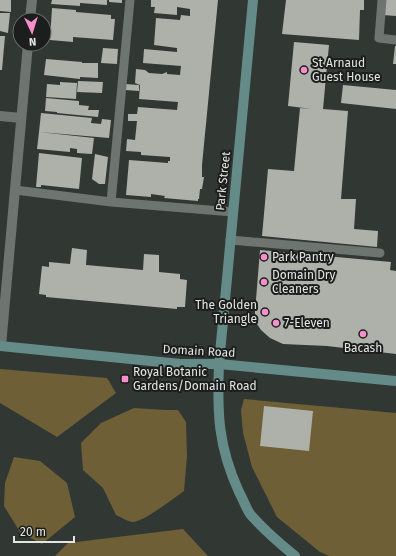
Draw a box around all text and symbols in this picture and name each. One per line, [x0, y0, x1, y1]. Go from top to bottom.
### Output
north arrow [12, 12, 52, 52]
text: N [29, 35, 37, 48]
place label: St Arnaud Guest House [312, 56, 381, 84]
marker: St Arnaud Guest House [299, 65, 309, 75]
street label: Park Street [213, 150, 233, 211]
place label: Park Pantry [272, 250, 334, 264]
marker: Park Pantry [259, 252, 269, 262]
place label: Domain Dry Cleaners [272, 268, 336, 296]
marker: Domain Dry Cleaners [259, 277, 269, 287]
place label: The Golden Triangle [195, 298, 257, 326]
marker: The Golden Triangle [260, 307, 270, 317]
place label: 7-Eleven [284, 316, 330, 330]
marker: 7-Eleven [271, 318, 281, 328]
marker: Bacash [358, 329, 368, 339]
place label: Bacash [344, 341, 382, 355]
street label: Domain Road [162, 342, 236, 360]
place label: Royal Botanic Gardens/Domain Road [133, 365, 257, 393]
marker: Royal Botanic Gardens/Domain Road [120, 374, 130, 384]
scale bar [14, 518, 74, 544]
text: 20 m [20, 525, 46, 539]

